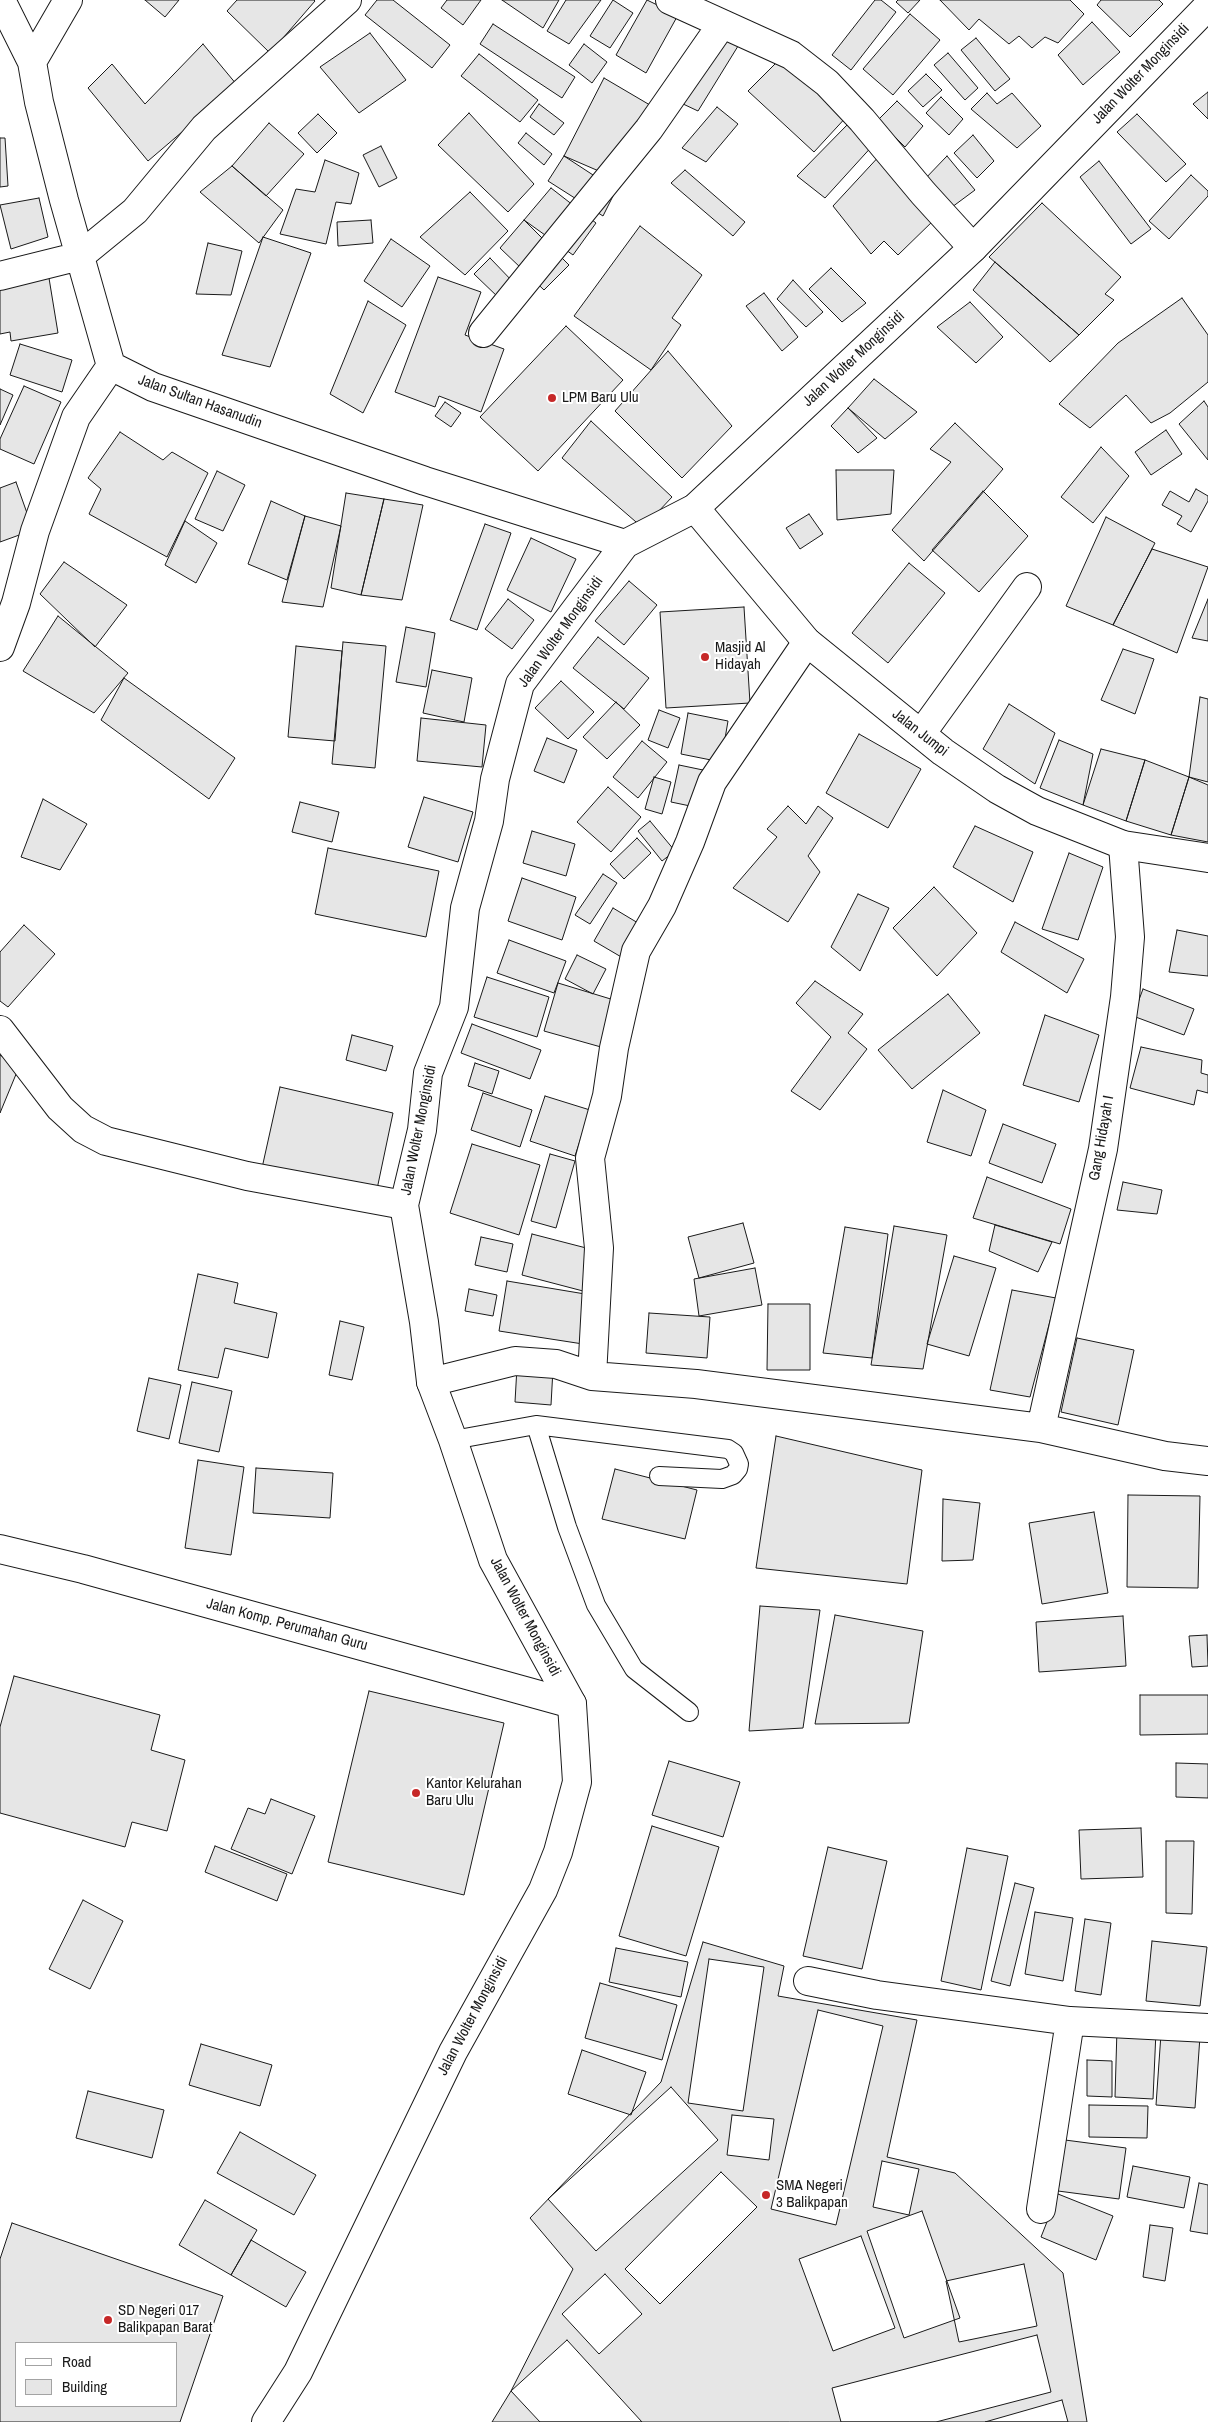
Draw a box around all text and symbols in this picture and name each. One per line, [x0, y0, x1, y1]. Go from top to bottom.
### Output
street label: Jalan Wolter Monginsidi [1089, 20, 1193, 128]
street label: Jalan Wolter Monginsidi [799, 307, 909, 411]
street label: Jalan Sultan Hasanudin [136, 371, 264, 433]
place label: LPM Baru Ulu [562, 389, 639, 407]
marker: LPM Baru Ulu [546, 392, 558, 404]
street label: Jalan Wolter Monginsidi [515, 573, 607, 691]
place label: Masjid Al Hidayah [715, 639, 766, 674]
marker: Masjid Al Hidayah [699, 651, 711, 663]
street label: Jalan Jumpi [888, 705, 952, 761]
street label: Jalan Wolter Monginsidi [398, 1063, 440, 1197]
street label: Gang Hidayah I [1086, 1094, 1118, 1182]
street label: Jalan Wolter Monginsidi [486, 1554, 564, 1680]
street label: Jalan Komp. Perumahan Guru [204, 1595, 370, 1655]
place label: Kantor Kelurahan Baru Ulu [426, 1775, 522, 1810]
marker: Kantor Kelurahan Baru Ulu [410, 1787, 422, 1799]
street label: Jalan Wolter Monginsidi [434, 1953, 512, 2079]
place label: SMA Negeri 3 Balikpapan [776, 2177, 848, 2212]
marker: SMA Negeri 3 Balikpapan [760, 2189, 772, 2201]
place label: SD Negeri 017 Balikpapan Barat [118, 2302, 212, 2337]
marker: SD Negeri 017 Balikpapan Barat [102, 2314, 114, 2326]
legend [15, 2342, 178, 2407]
text: Road [62, 2351, 91, 2372]
text: Building [62, 2376, 107, 2397]

